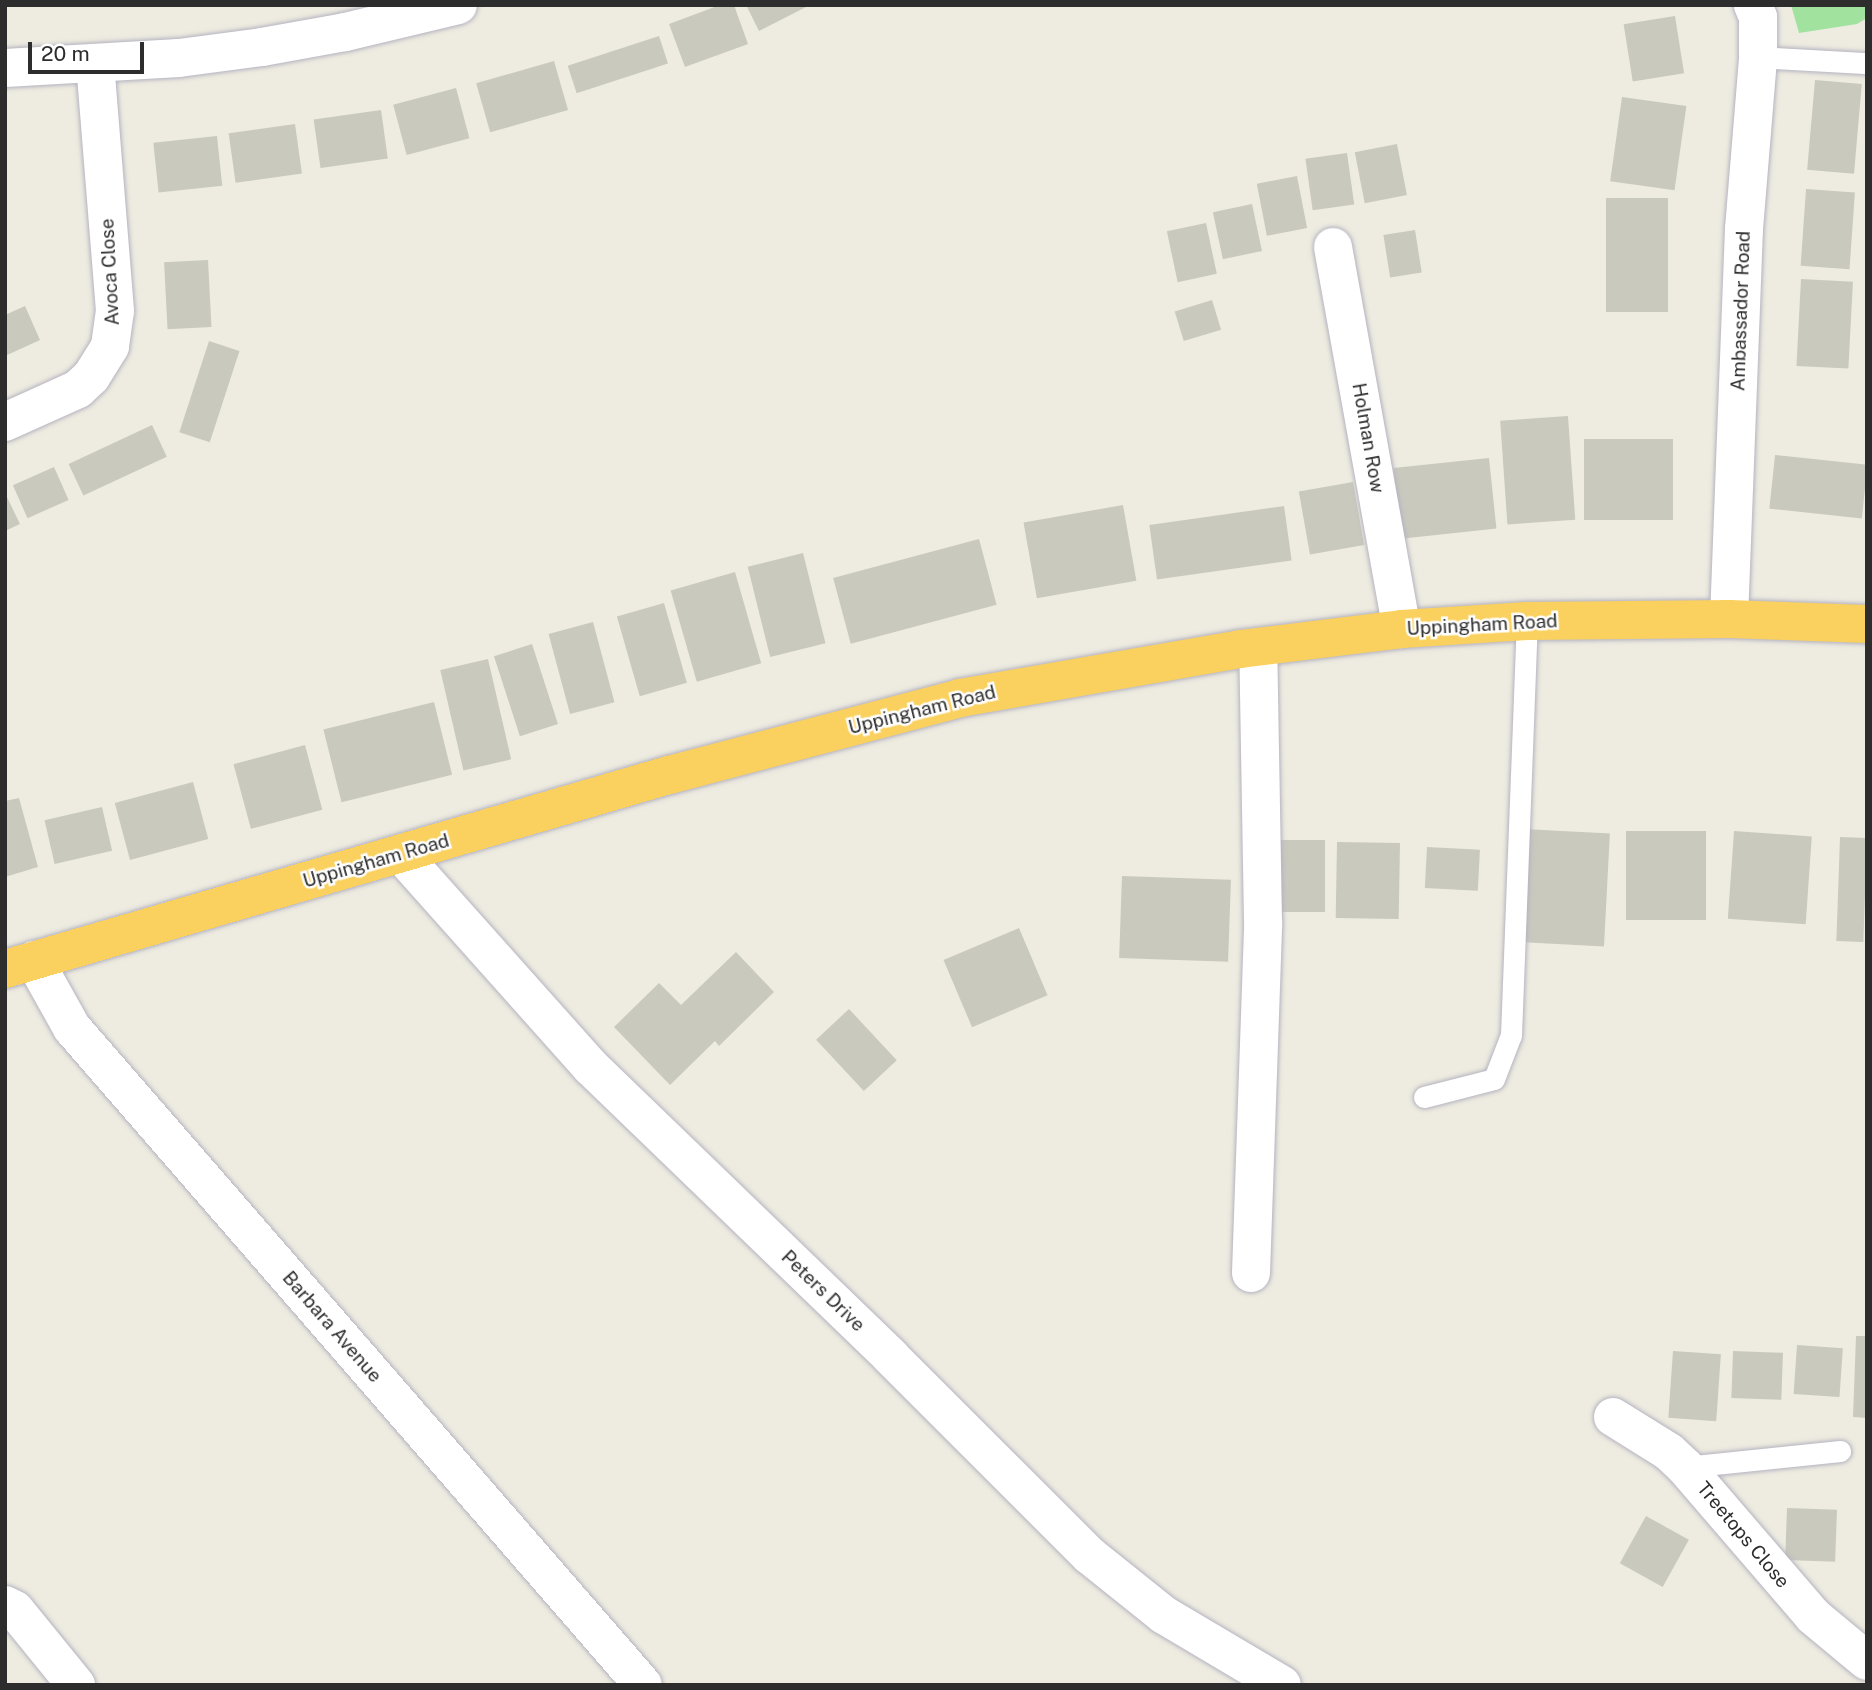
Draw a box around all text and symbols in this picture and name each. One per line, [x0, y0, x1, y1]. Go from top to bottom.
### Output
scale bar [32, 28, 147, 72]
text: 20 m [41, 41, 90, 66]
street label: Avoca Close [96, 218, 124, 326]
street label: Ambassador Road [1727, 230, 1755, 392]
street label: Holman Row [1347, 381, 1389, 495]
street label: Uppingham Road [1406, 610, 1558, 640]
street label: Uppingham Road [846, 681, 998, 739]
street label: Uppingham Road [300, 829, 452, 893]
street label: Peters Drive [777, 1246, 869, 1336]
street label: Barbara Avenue [278, 1267, 386, 1387]
street label: Treetops Close [1692, 1477, 1794, 1593]

